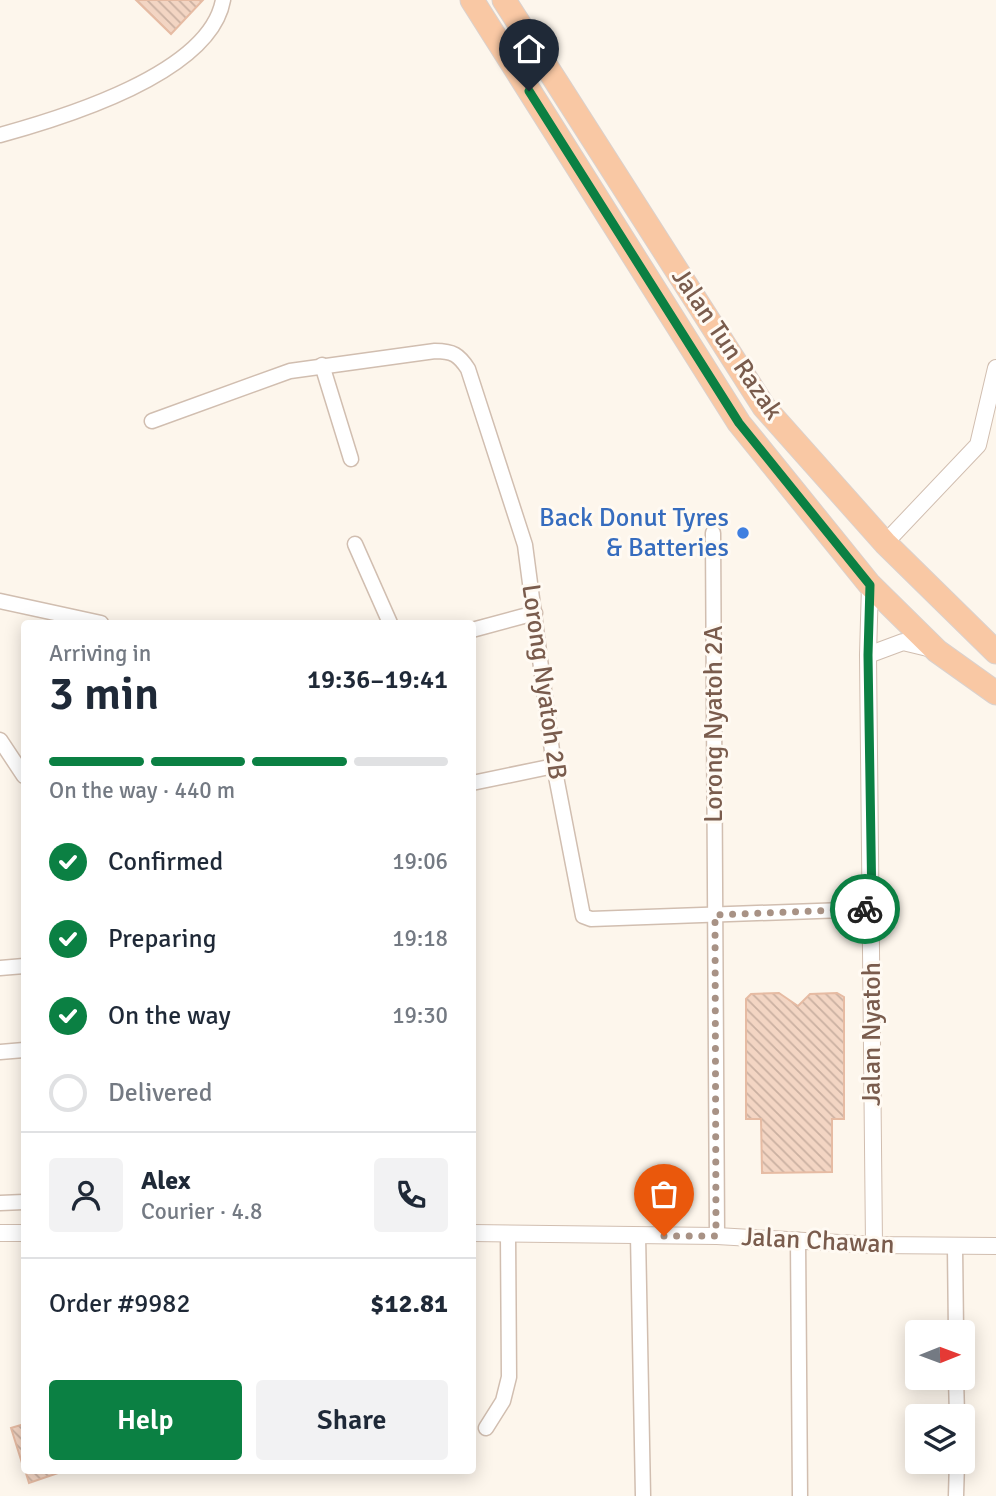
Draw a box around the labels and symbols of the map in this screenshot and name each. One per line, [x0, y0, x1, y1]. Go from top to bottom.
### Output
pin [499, 19, 559, 91]
street label: Jalan Tun Razak [664, 262, 790, 426]
place label: Back Donut Tyres & Batteries [539, 502, 729, 564]
marker: Back Donut Tyres & Batteries [735, 525, 751, 541]
street label: Lorong Nyatoh 2B [514, 582, 574, 782]
street label: Lorong Nyatoh 2A [698, 625, 730, 823]
courier [830, 874, 900, 944]
street label: Jalan Nyatoh [856, 962, 888, 1106]
pin [634, 1164, 694, 1236]
street label: Jalan Chawan [740, 1221, 896, 1261]
north arrow [905, 1320, 975, 1390]

